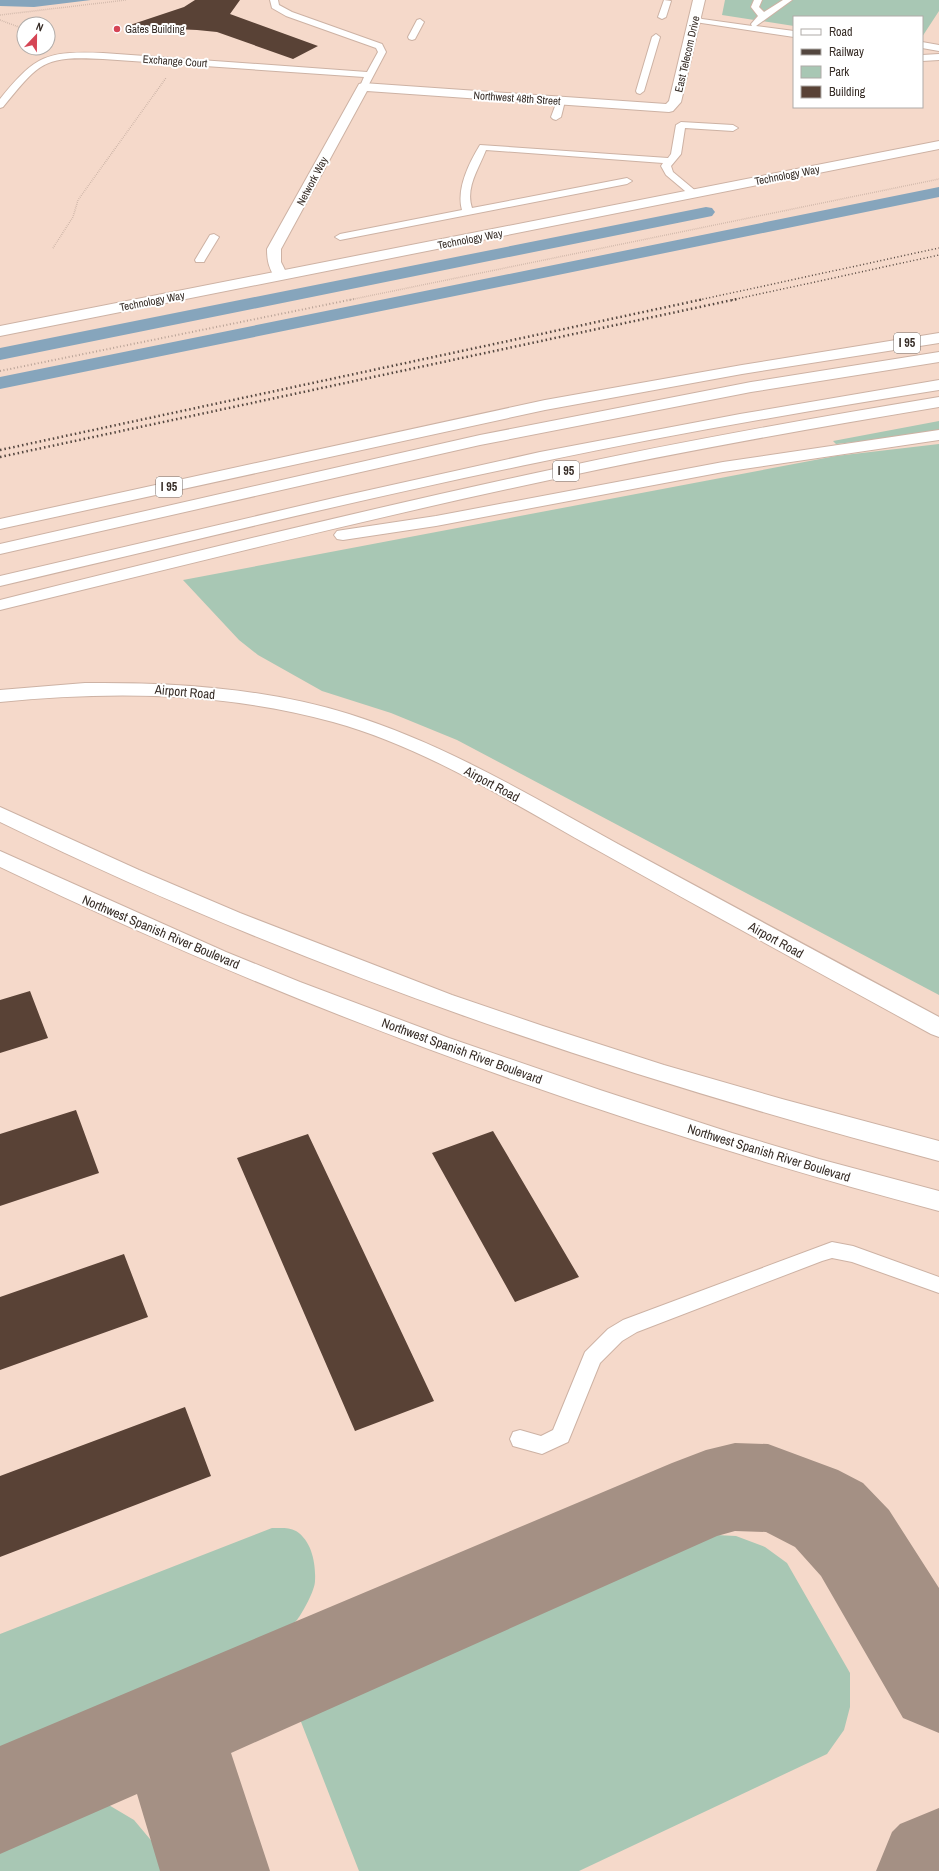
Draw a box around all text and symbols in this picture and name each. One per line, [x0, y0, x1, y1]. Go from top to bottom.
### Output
street label: East Telecom Drive [671, 14, 703, 94]
north arrow [16, 16, 56, 56]
legend [793, 16, 923, 108]
text: N [34, 19, 45, 34]
place label: Gates Building [125, 22, 185, 36]
marker: Gates Building [112, 24, 122, 34]
text: Road [829, 24, 853, 40]
text: Railway [829, 44, 864, 60]
street label: Exchange Court [142, 52, 208, 70]
text: Park [829, 64, 849, 80]
text: Building [829, 84, 866, 100]
street label: Northwest 48th Street [473, 88, 561, 108]
street label: Network Way [293, 154, 331, 208]
street label: Technology Way [753, 162, 821, 188]
street label: Technology Way [436, 226, 504, 252]
street label: Technology Way [118, 288, 186, 314]
road number: I 95 [894, 333, 920, 353]
road number: I 95 [553, 461, 579, 481]
road number: I 95 [156, 477, 182, 497]
street label: Airport Road [153, 681, 216, 703]
street label: Airport Road [460, 762, 523, 806]
street label: Northwest Spanish River Boulevard [80, 891, 242, 973]
street label: Airport Road [745, 917, 807, 962]
street label: Northwest Spanish River Boulevard [379, 1014, 545, 1088]
street label: Northwest Spanish River Boulevard [685, 1120, 853, 1186]

